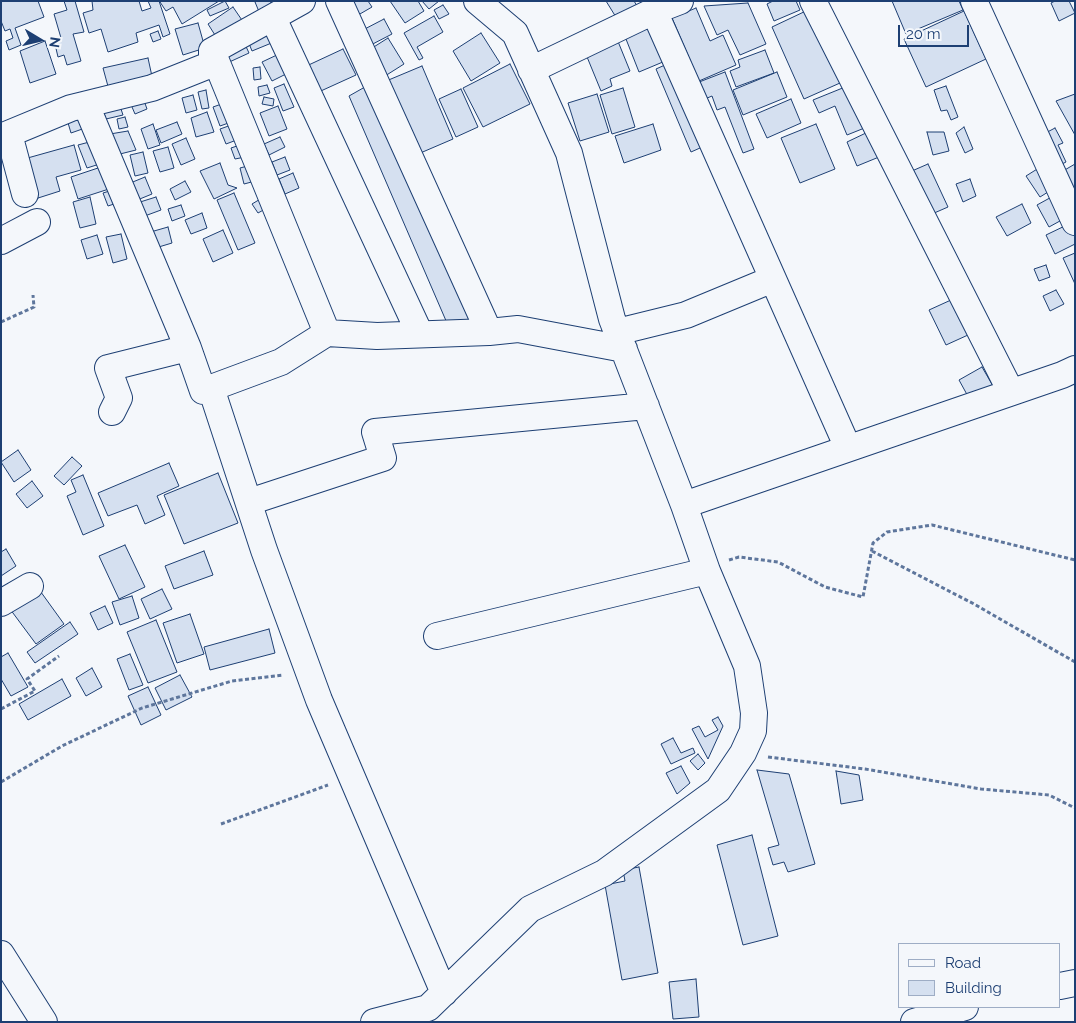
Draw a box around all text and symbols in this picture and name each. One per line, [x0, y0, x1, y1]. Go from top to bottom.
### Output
north arrow [15, 15, 65, 65]
scale bar [901, 15, 972, 47]
text: 20 m [906, 25, 941, 43]
text: N [46, 36, 64, 49]
legend [898, 943, 1061, 1008]
text: Road [945, 954, 981, 972]
text: Building [945, 979, 1002, 997]

